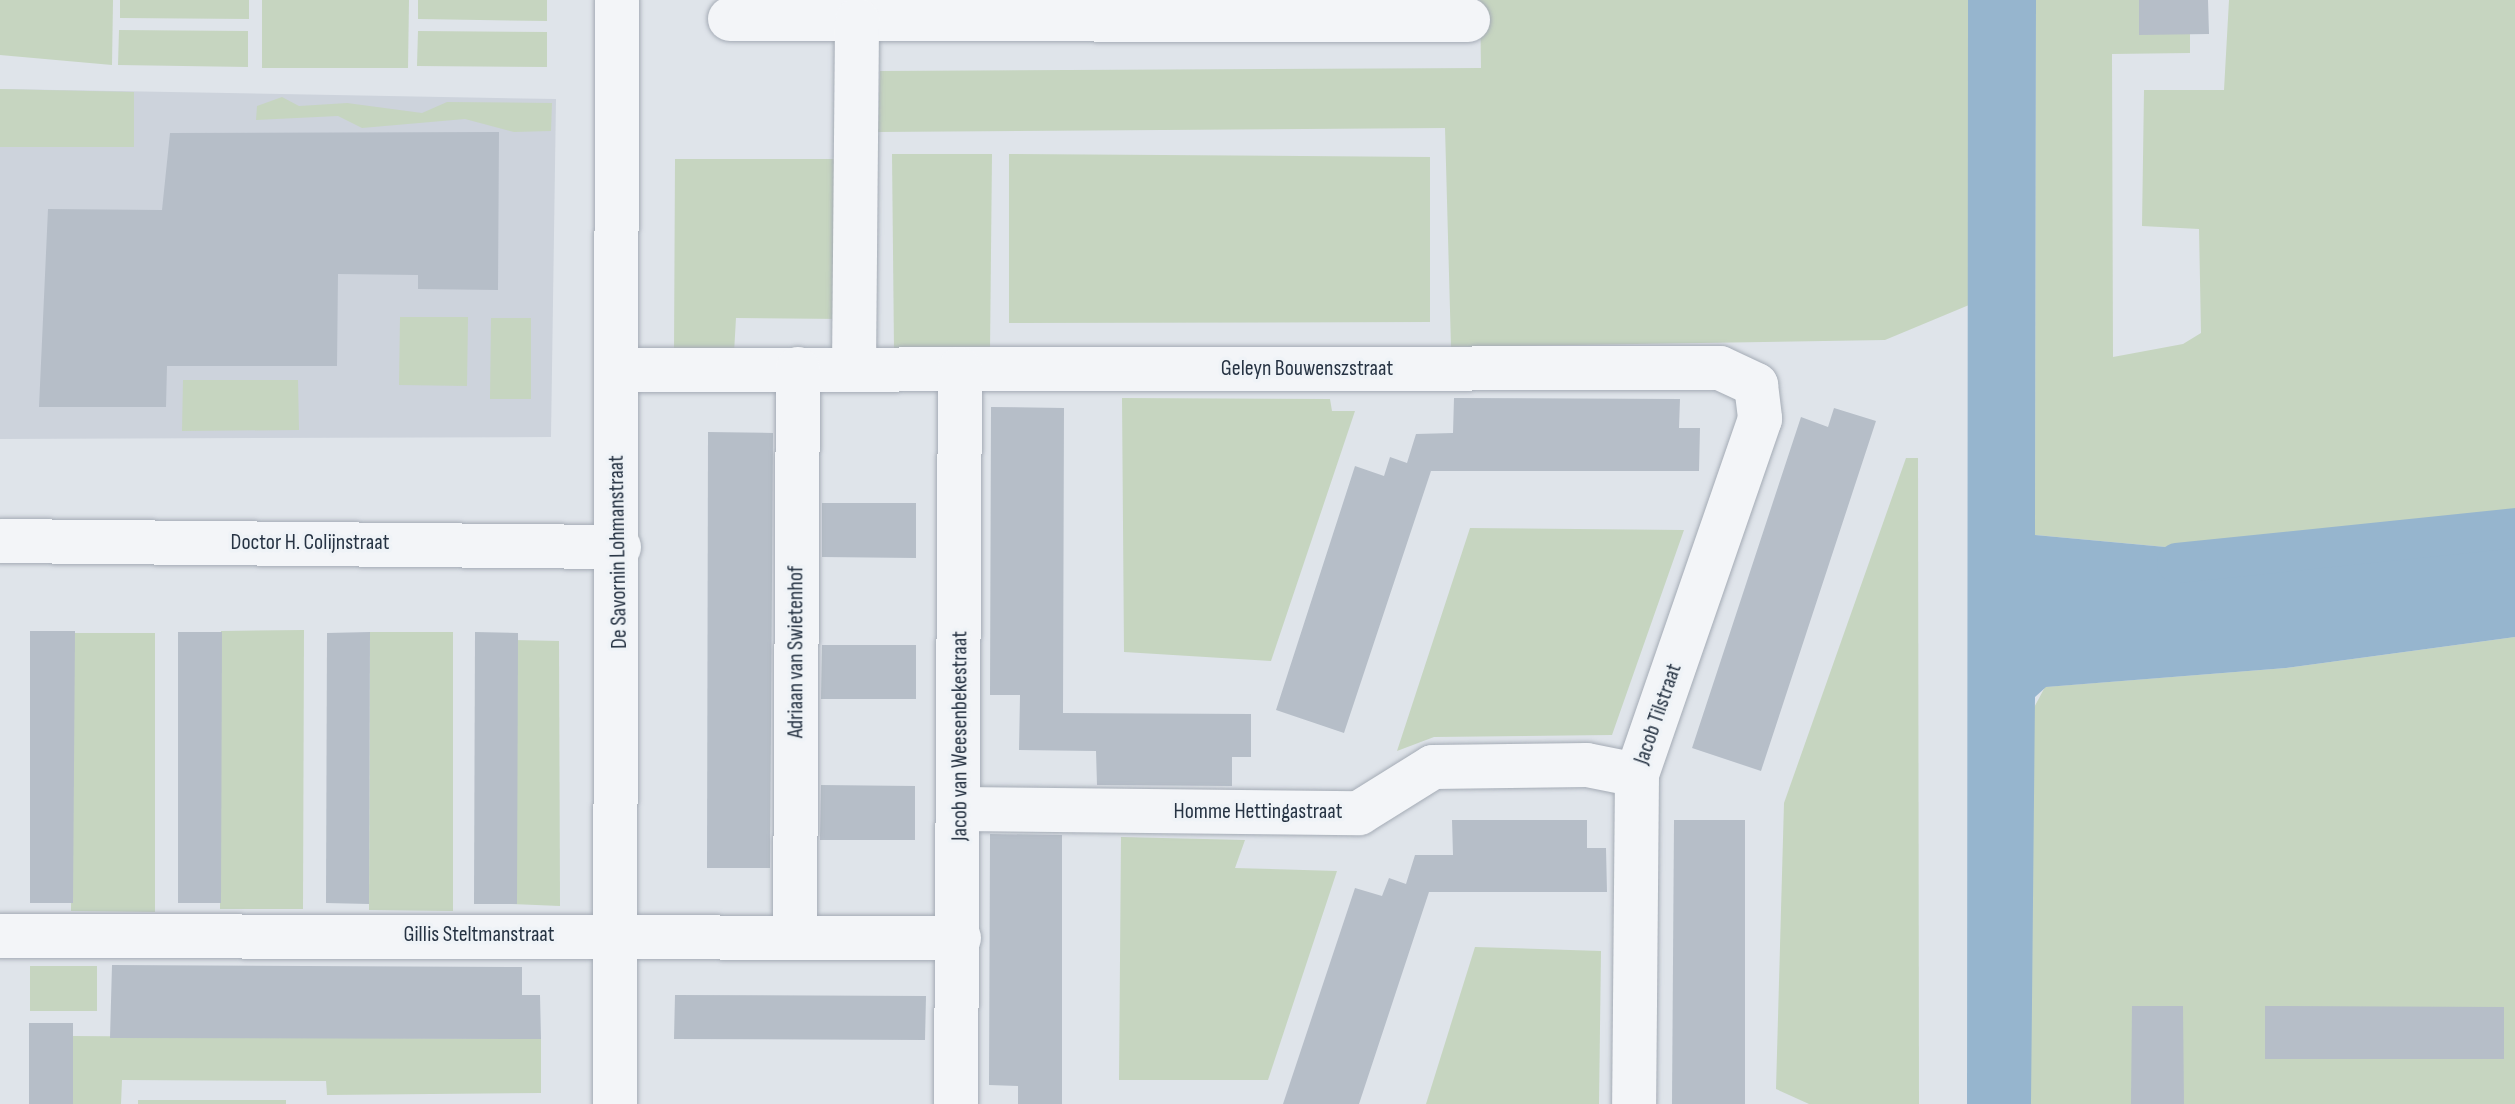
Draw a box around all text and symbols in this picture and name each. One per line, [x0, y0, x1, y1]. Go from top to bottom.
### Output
street label: Geleyn Bouwenszstraat [1221, 356, 1393, 382]
street label: De Savornin Lohmanstraat [603, 455, 633, 649]
street label: Doctor H. Colijnstraat [231, 530, 389, 556]
street label: Adriaan van Swietenhof [783, 566, 809, 738]
street label: Jacob van Weesenbekestraat [947, 631, 973, 841]
street label: Jacob Tilstraat [1628, 660, 1688, 768]
street label: Homme Hettingastraat [1174, 799, 1342, 825]
street label: Gillis Steltmanstraat [403, 922, 555, 948]

